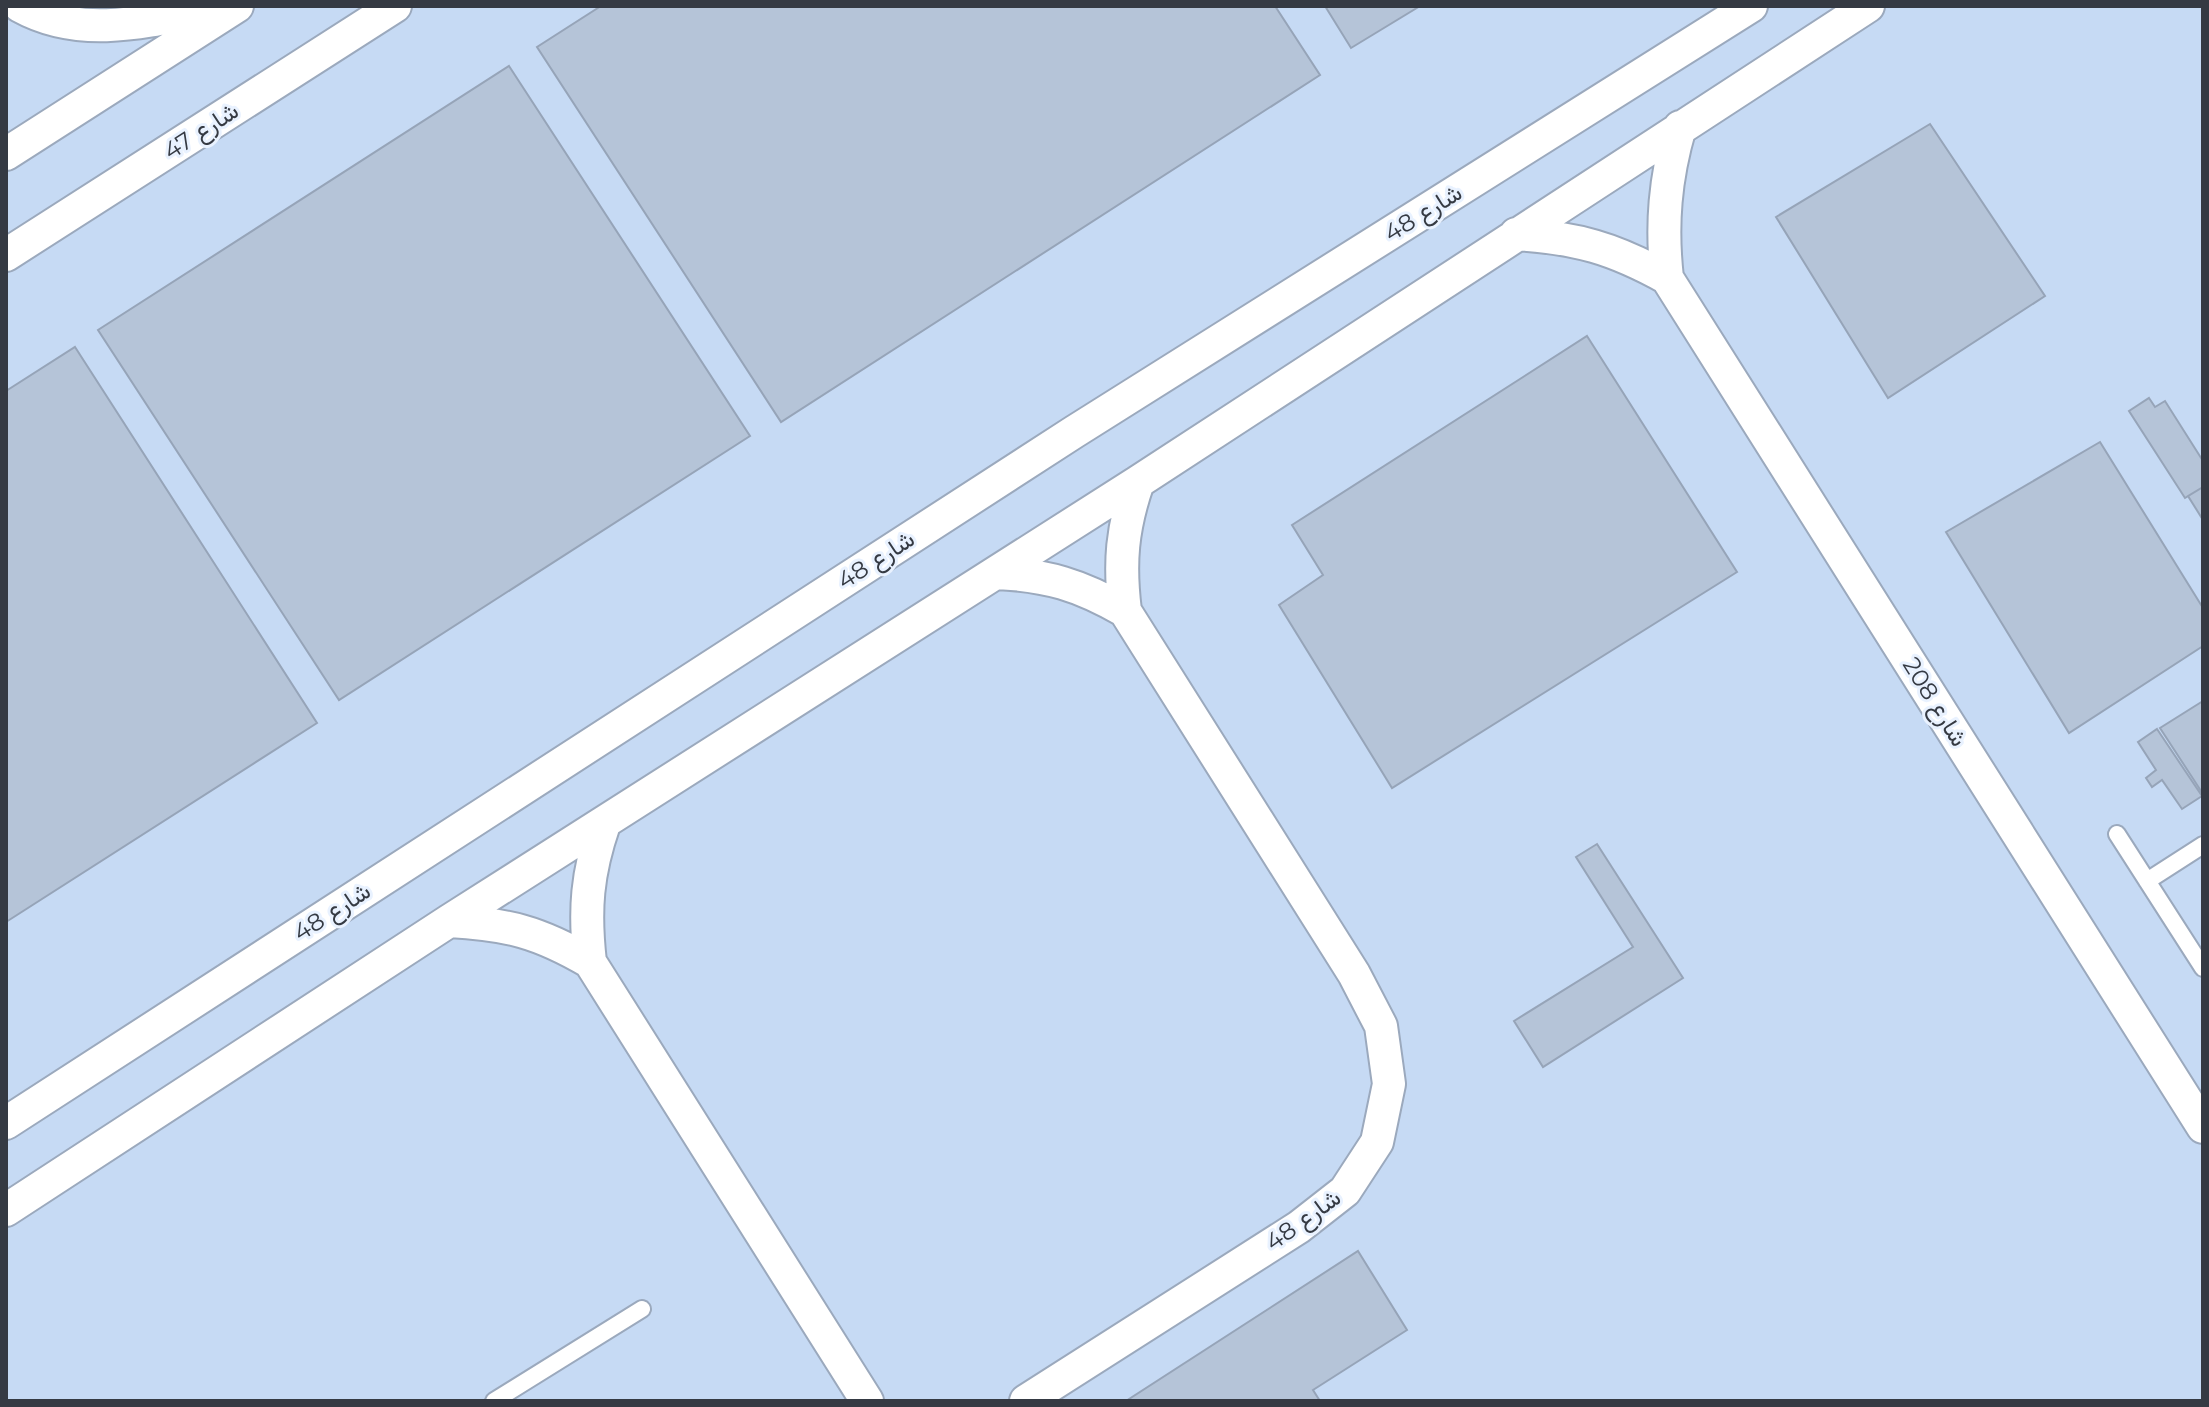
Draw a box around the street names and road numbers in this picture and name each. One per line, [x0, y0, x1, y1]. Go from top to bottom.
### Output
street label: شارع 47 [158, 96, 245, 167]
street label: شارع 48 [1379, 177, 1468, 249]
street label: شارع 48 [832, 524, 921, 597]
street label: شارع 208 [1895, 652, 1974, 753]
street label: شارع 48 [288, 876, 377, 949]
street label: شارع 48 [1259, 1183, 1347, 1258]

